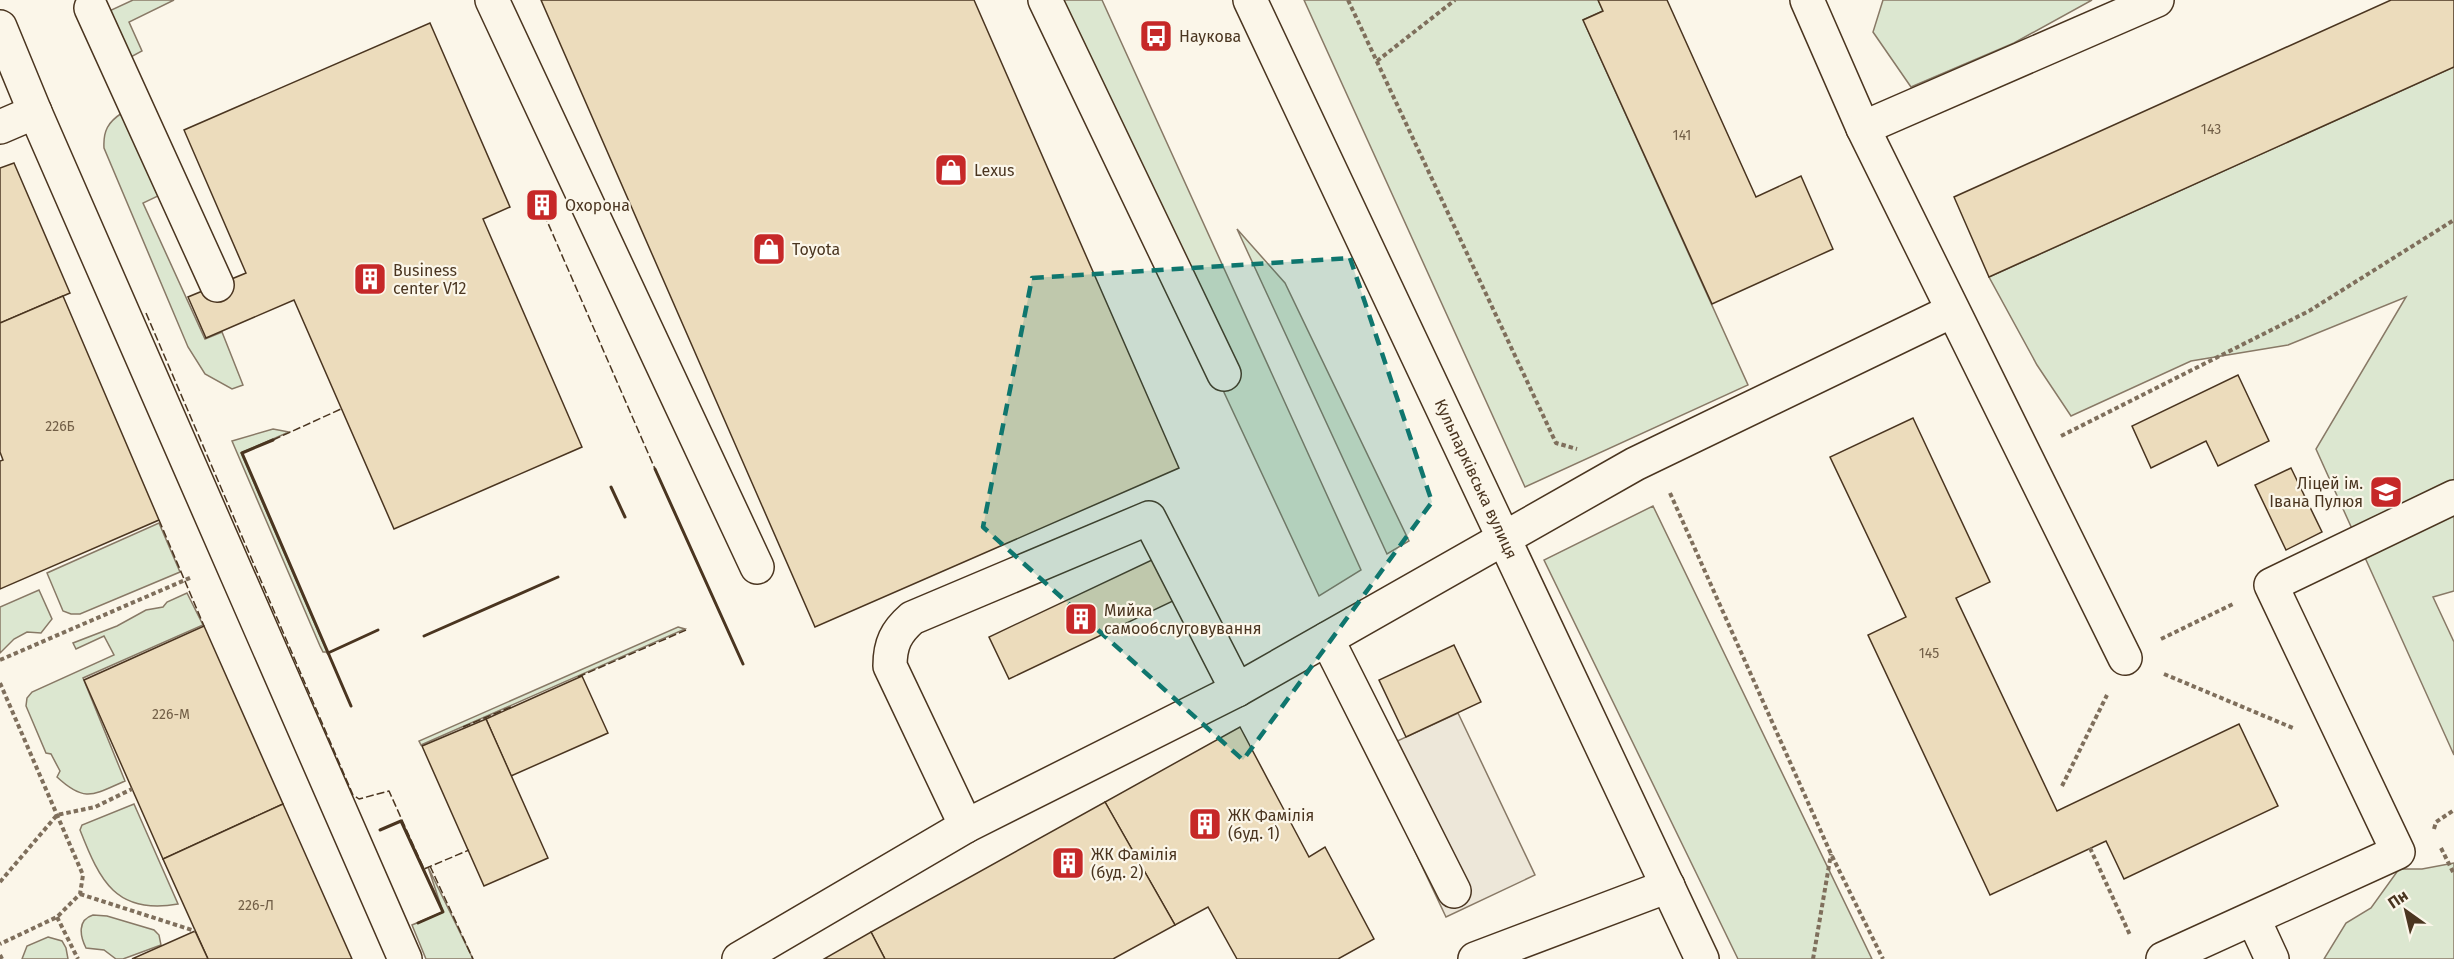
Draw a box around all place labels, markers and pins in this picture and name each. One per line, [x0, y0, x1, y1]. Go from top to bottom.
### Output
bus stop icon: Наукова [1138, 18, 1174, 54]
place label: Наукова [1179, 27, 1241, 46]
shop icon: Lexus [933, 152, 969, 188]
place label: Lexus [974, 161, 1015, 180]
building icon: Охорона [524, 187, 560, 223]
place label: Охорона [565, 196, 630, 215]
shop icon: Toyota [751, 231, 787, 267]
place label: Toyota [792, 240, 840, 259]
building icon: Business center V12 [352, 261, 388, 297]
place label: Business center V12 [393, 261, 467, 298]
place label: Ліцей ім. Івана Пулюя [2269, 474, 2363, 511]
school or university icon: Ліцей ім. Івана Пулюя [2368, 474, 2404, 510]
building icon: Мийка самообслуговування [1063, 601, 1099, 637]
place label: Мийка самообслуговування [1104, 601, 1261, 638]
building icon: ЖК Фамілія (буд. 1) [1187, 806, 1223, 842]
place label: ЖК Фамілія (буд. 1) [1228, 806, 1314, 843]
building icon: ЖК Фамілія (буд. 2) [1050, 845, 1086, 881]
place label: ЖК Фамілія (буд. 2) [1091, 845, 1177, 882]

